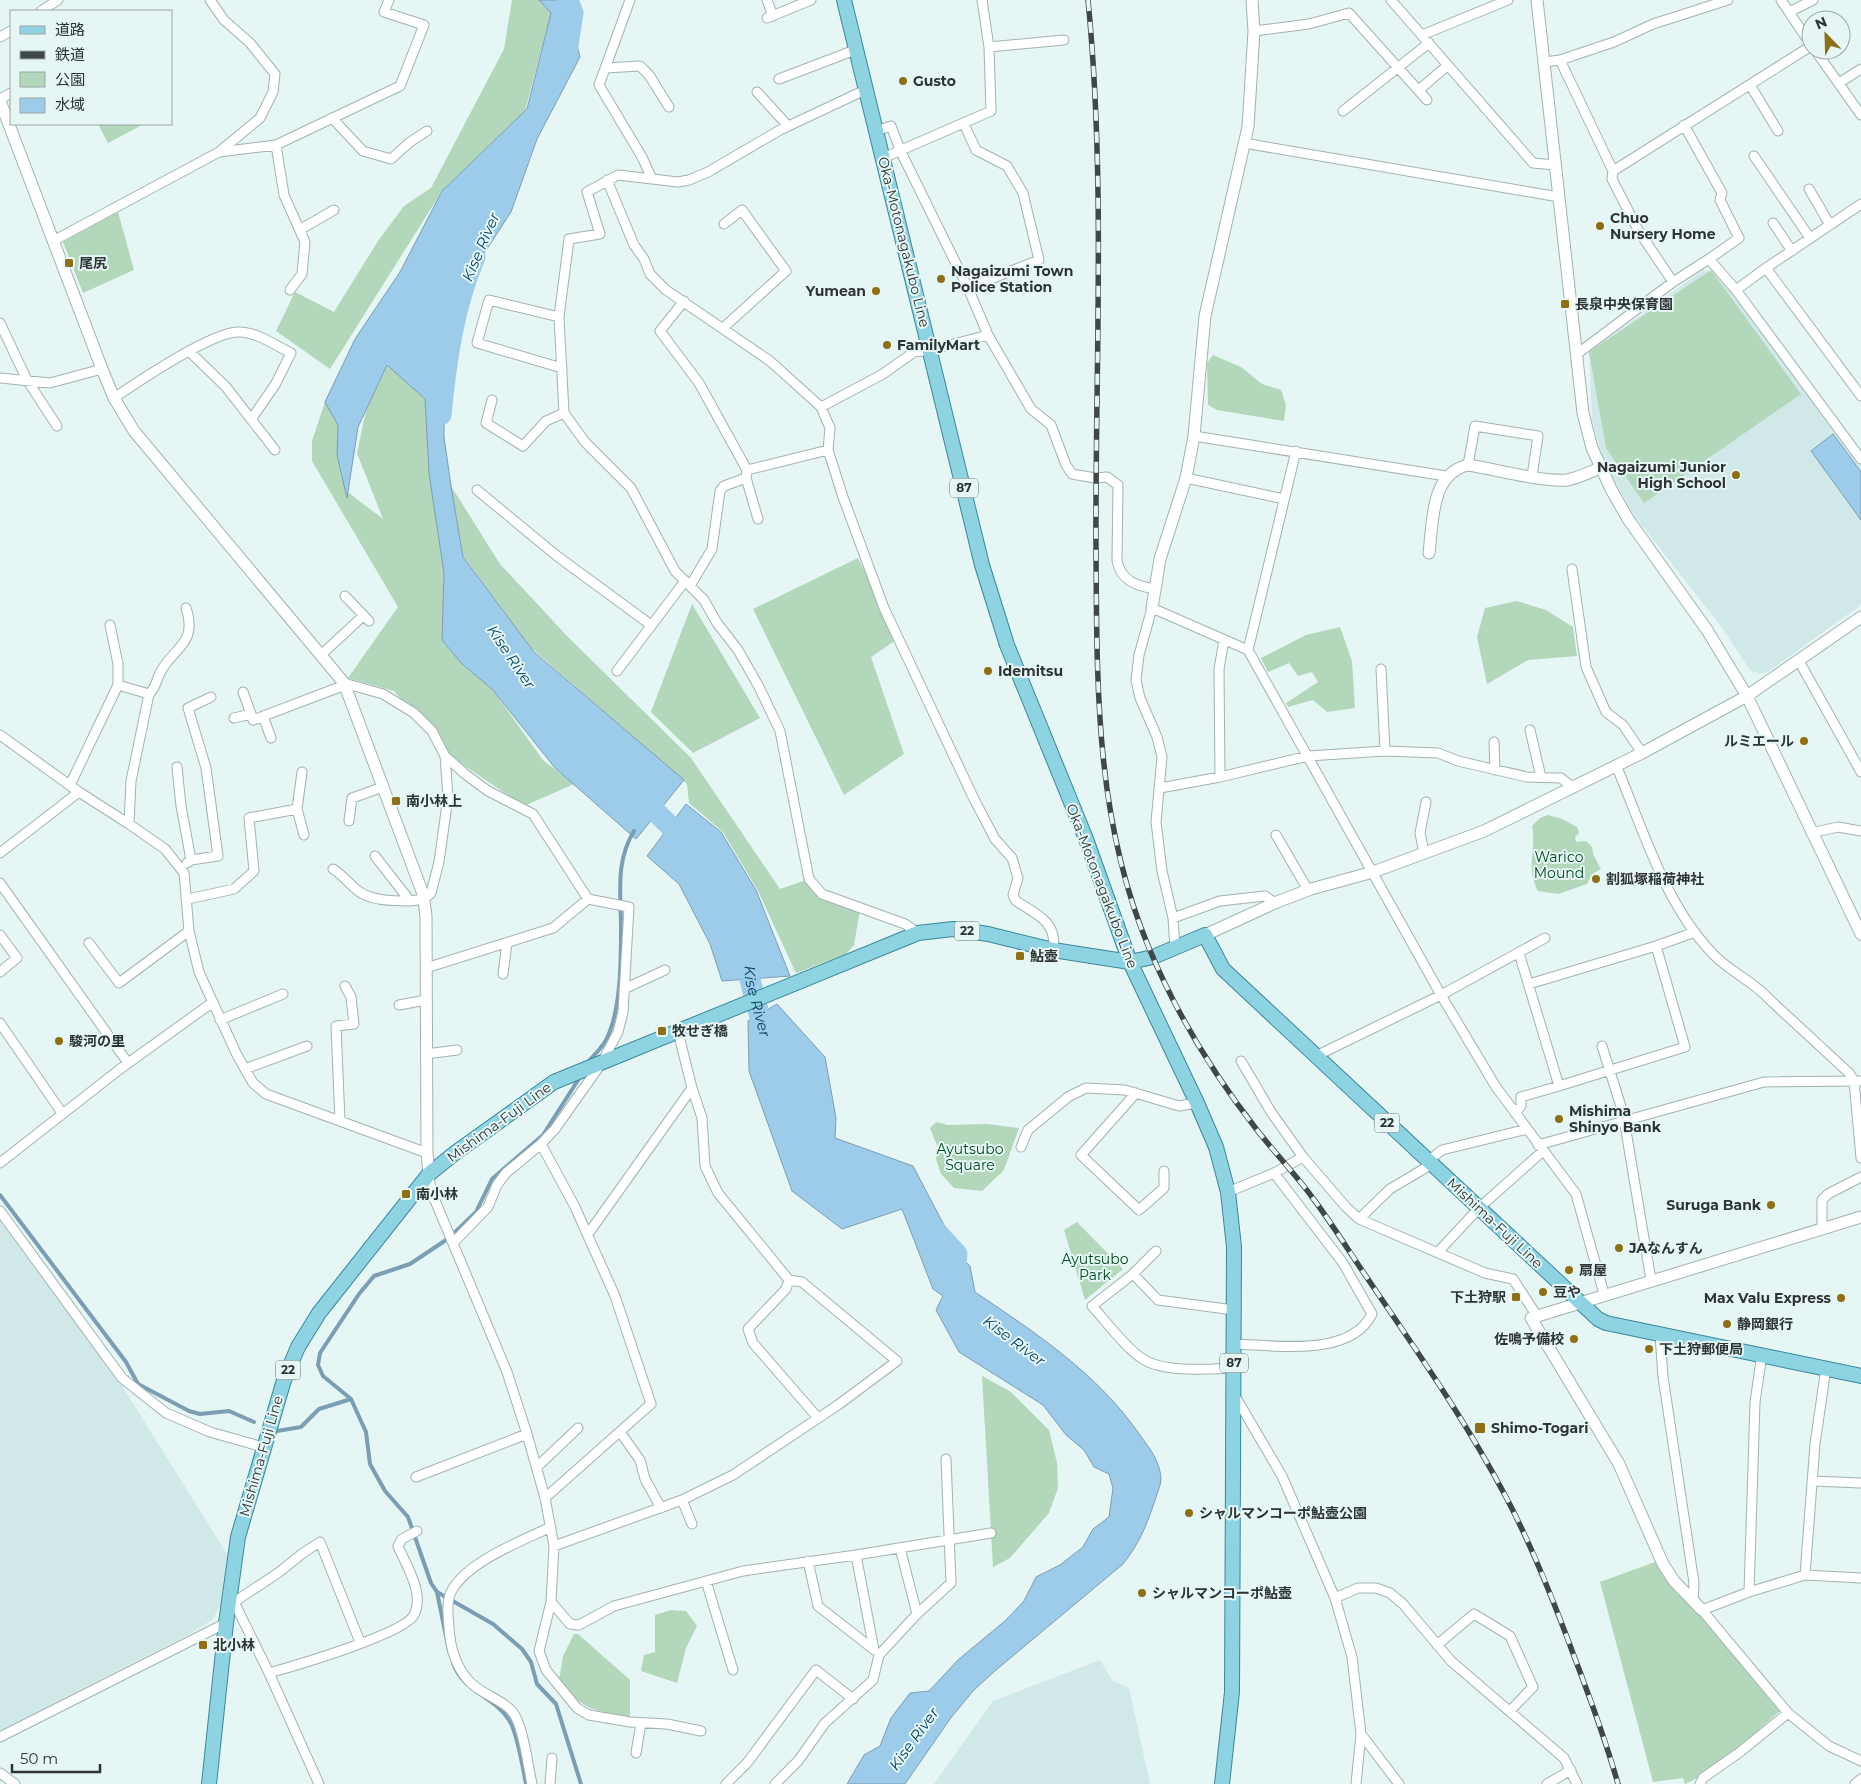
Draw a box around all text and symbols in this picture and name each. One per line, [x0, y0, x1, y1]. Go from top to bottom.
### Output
legend [10, 10, 172, 125]
north arrow [1801, 10, 1851, 60]
text: N [1812, 13, 1830, 34]
text: 道路 [55, 20, 85, 39]
text: 鉄道 [55, 45, 85, 64]
text: 公園 [55, 70, 85, 89]
place label: Gusto [913, 72, 956, 90]
marker: Gusto [897, 75, 909, 87]
text: 水域 [55, 95, 85, 114]
street label: Oka-Motonagakubo Line [874, 155, 934, 329]
water label: Kise River [458, 209, 504, 284]
place label: Chuo Nursery Home [1610, 209, 1716, 243]
marker: Chuo Nursery Home [1594, 220, 1606, 232]
place label: 尾尻 [79, 254, 107, 272]
marker: 尾尻 [63, 257, 75, 269]
place label: Nagaizumi Town Police Station [951, 262, 1073, 296]
marker: Nagaizumi Town Police Station [935, 273, 947, 285]
place label: Yumean [805, 282, 866, 300]
marker: Yumean [870, 285, 882, 297]
place label: 長泉中央保育園 [1575, 295, 1673, 313]
marker: 長泉中央保育園 [1559, 298, 1571, 310]
place label: FamilyMart [897, 336, 980, 354]
marker: FamilyMart [881, 339, 893, 351]
place label: Nagaizumi Junior High School [1597, 458, 1726, 492]
marker: Nagaizumi Junior High School [1730, 469, 1742, 481]
road number: 87 [950, 478, 978, 498]
water label: Kise River [483, 621, 540, 693]
place label: Idemitsu [998, 662, 1063, 680]
marker: Idemitsu [982, 665, 994, 677]
place label: ルミエール [1724, 732, 1794, 750]
marker: ルミエール [1798, 735, 1810, 747]
place label: 南小林上 [406, 792, 462, 810]
marker: 南小林上 [390, 795, 402, 807]
street label: Oka-Motonagakubo Line [1062, 801, 1142, 971]
park label: Warico Mound [1534, 848, 1584, 882]
place label: 割狐塚稲荷神社 [1606, 870, 1704, 888]
marker: 割狐塚稲荷神社 [1590, 873, 1602, 885]
road number: 22 [954, 921, 980, 940]
place label: 鮎壺 [1030, 947, 1058, 965]
marker: 鮎壺 [1014, 950, 1026, 962]
water label: Kise River [740, 965, 775, 1040]
place label: 牧せぎ橋 [672, 1022, 728, 1040]
marker: 牧せぎ橋 [656, 1025, 668, 1037]
place label: 駿河の里 [69, 1032, 125, 1050]
marker: 駿河の里 [53, 1035, 65, 1047]
street label: Mishima-Fuji Line [443, 1078, 555, 1166]
place label: Mishima Shinyo Bank [1569, 1102, 1662, 1136]
marker: Mishima Shinyo Bank [1553, 1113, 1565, 1125]
road number: 22 [1374, 1114, 1400, 1132]
park label: Ayutsubo Square [937, 1140, 1004, 1174]
street label: Mishima-Fuji Line [1443, 1174, 1547, 1272]
place label: 南小林 [416, 1185, 458, 1203]
marker: 南小林 [400, 1188, 412, 1200]
place label: Suruga Bank [1666, 1196, 1762, 1214]
marker: Suruga Bank [1765, 1199, 1777, 1211]
place label: JAなんすん [1628, 1239, 1703, 1257]
marker: JAなんすん [1613, 1242, 1625, 1254]
park label: Ayutsubo Park [1062, 1250, 1129, 1284]
place label: 扇屋 [1579, 1261, 1607, 1279]
marker: 扇屋 [1563, 1264, 1575, 1276]
place label: 豆や [1553, 1283, 1581, 1301]
marker: 豆や [1537, 1286, 1549, 1298]
place label: 下土狩駅 [1450, 1288, 1506, 1306]
place label: Max Valu Express [1704, 1289, 1832, 1307]
marker: 下土狩駅 [1510, 1291, 1522, 1303]
marker: Max Valu Express [1835, 1292, 1847, 1304]
water label: Kise River [979, 1311, 1050, 1371]
place label: 静岡銀行 [1737, 1315, 1793, 1333]
marker: 静岡銀行 [1721, 1318, 1733, 1330]
place label: 佐鳴予備校 [1494, 1330, 1564, 1348]
marker: 佐鳴予備校 [1568, 1333, 1580, 1345]
place label: 下土狩郵便局 [1659, 1340, 1743, 1358]
marker: 下土狩郵便局 [1643, 1343, 1655, 1355]
road number: 87 [1220, 1354, 1248, 1372]
road number: 22 [276, 1360, 300, 1380]
street label: Mishima-Fuji Line [235, 1393, 287, 1519]
place label: Shimo-Togari [1491, 1419, 1588, 1437]
marker: Shimo-Togari [1473, 1421, 1487, 1435]
place label: シャルマンコーポ鮎壺公園 [1199, 1504, 1367, 1522]
marker: シャルマンコーポ鮎壺公園 [1183, 1507, 1195, 1519]
place label: シャルマンコーポ鮎壺 [1152, 1584, 1292, 1602]
marker: シャルマンコーポ鮎壺 [1136, 1587, 1148, 1599]
place label: 北小林 [213, 1636, 255, 1654]
marker: 北小林 [197, 1639, 209, 1651]
water label: Kise River [884, 1703, 943, 1774]
scale bar [12, 1742, 100, 1774]
text: 50 m [20, 1749, 58, 1768]

